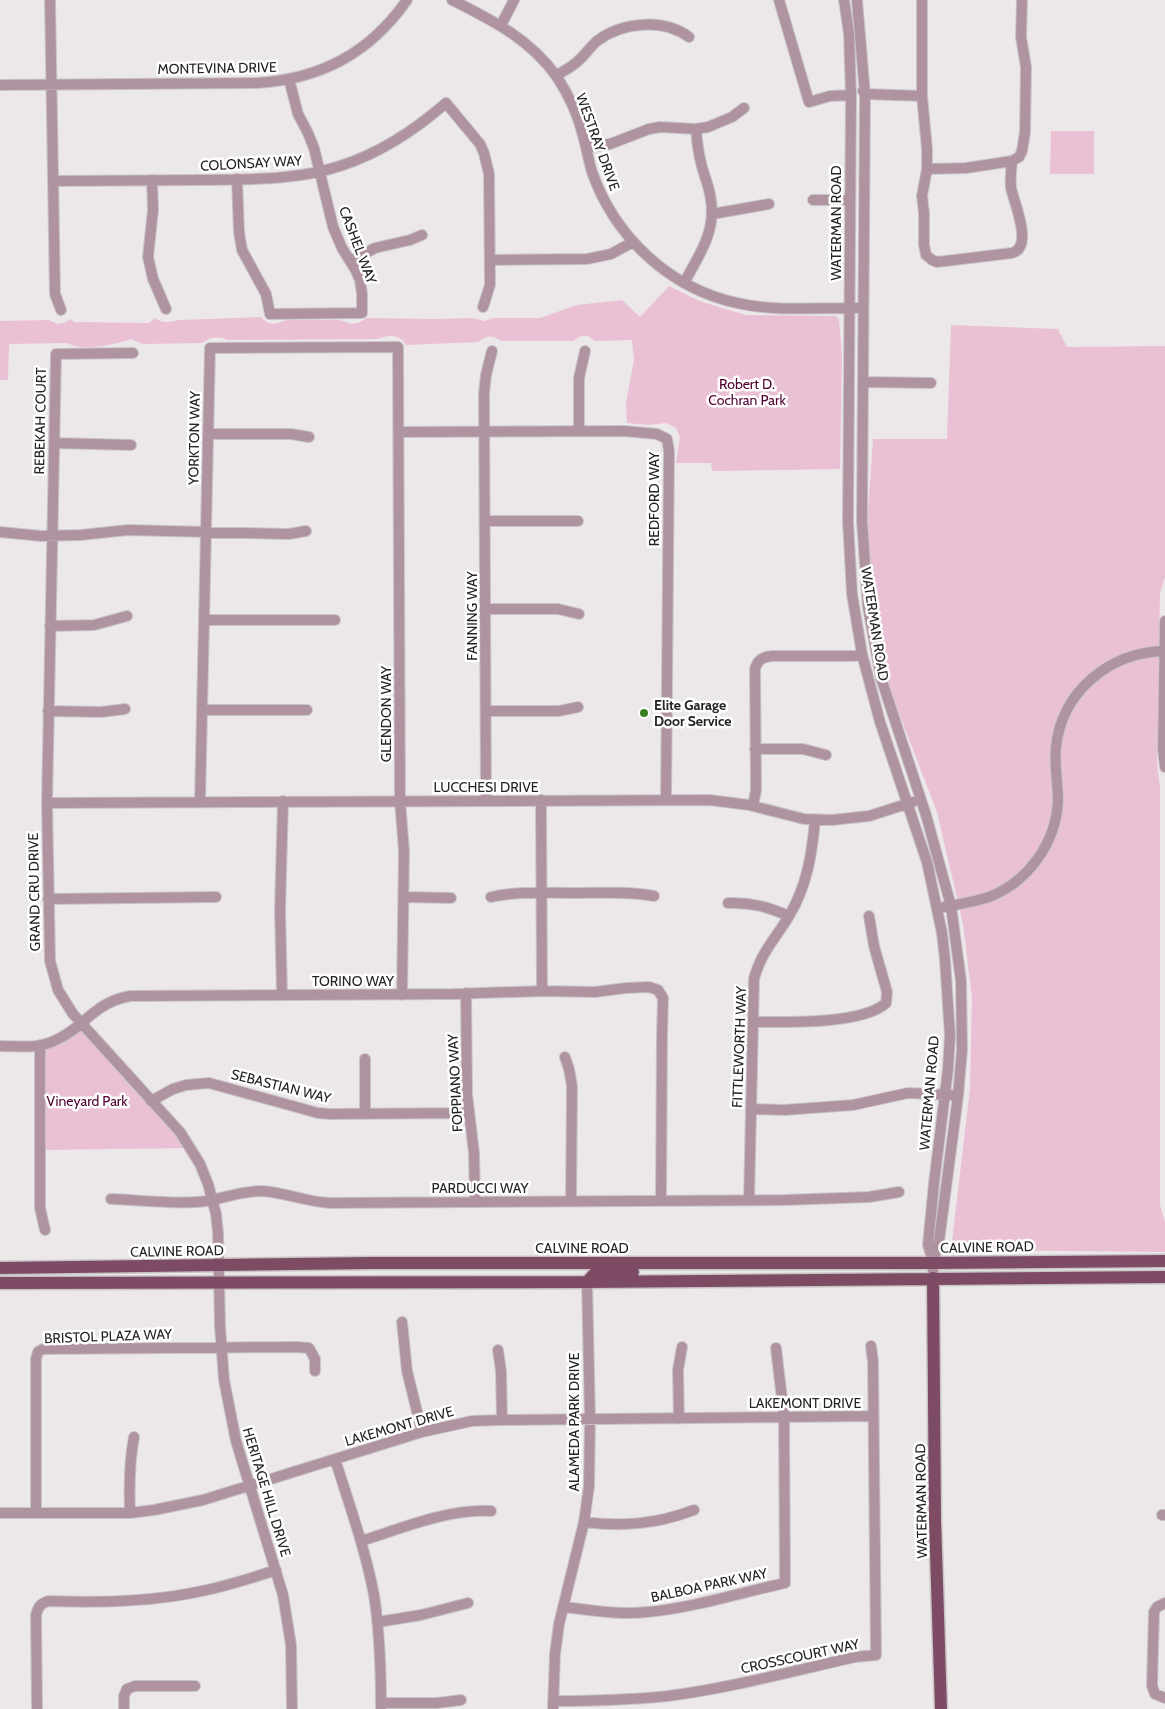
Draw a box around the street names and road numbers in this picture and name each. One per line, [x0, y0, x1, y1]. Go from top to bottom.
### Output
street label: MONTEVINA DRIVE [157, 58, 277, 78]
street label: WESTRAY DRIVE [572, 91, 624, 193]
street label: COLONSAY WAY [200, 151, 303, 175]
street label: WATERMAN ROAD [827, 165, 845, 281]
street label: CASHEL WAY [335, 204, 381, 287]
street label: REBEKAH COURT [30, 367, 50, 475]
street label: YORKTON WAY [184, 390, 204, 486]
street label: REDFORD WAY [645, 451, 663, 546]
street label: WATERMAN ROAD [857, 566, 893, 682]
street label: FANNING WAY [463, 570, 481, 661]
street label: GLENDON WAY [377, 665, 395, 762]
street label: LUCCHESI DRIVE [434, 778, 539, 796]
street label: GRAND CRU DRIVE [24, 832, 44, 951]
street label: TORINO WAY [312, 972, 395, 990]
street label: FITTLEWORTH WAY [728, 985, 750, 1108]
street label: FOPPIANO WAY [443, 1032, 467, 1133]
street label: WATERMAN ROAD [915, 1035, 943, 1151]
street label: SEBASTIAN WAY [229, 1065, 334, 1107]
street label: PARDUCCI WAY [432, 1179, 530, 1197]
street label: CALVINE ROAD [940, 1237, 1034, 1257]
street label: CALVINE ROAD [535, 1239, 629, 1257]
street label: CALVINE ROAD [130, 1241, 224, 1261]
street label: BRISTOL PLAZA WAY [44, 1325, 173, 1347]
street label: ALAMEDA PARK DRIVE [565, 1352, 583, 1492]
street label: LAKEMONT DRIVE [749, 1394, 861, 1412]
street label: LAKEMONT DRIVE [343, 1402, 456, 1450]
street label: HERITAGE HILL DRIVE [239, 1425, 295, 1559]
street label: WATERMAN ROAD [911, 1443, 931, 1559]
street label: BALBOA PARK WAY [649, 1564, 770, 1606]
street label: CROSSCOURT WAY [739, 1634, 862, 1677]

